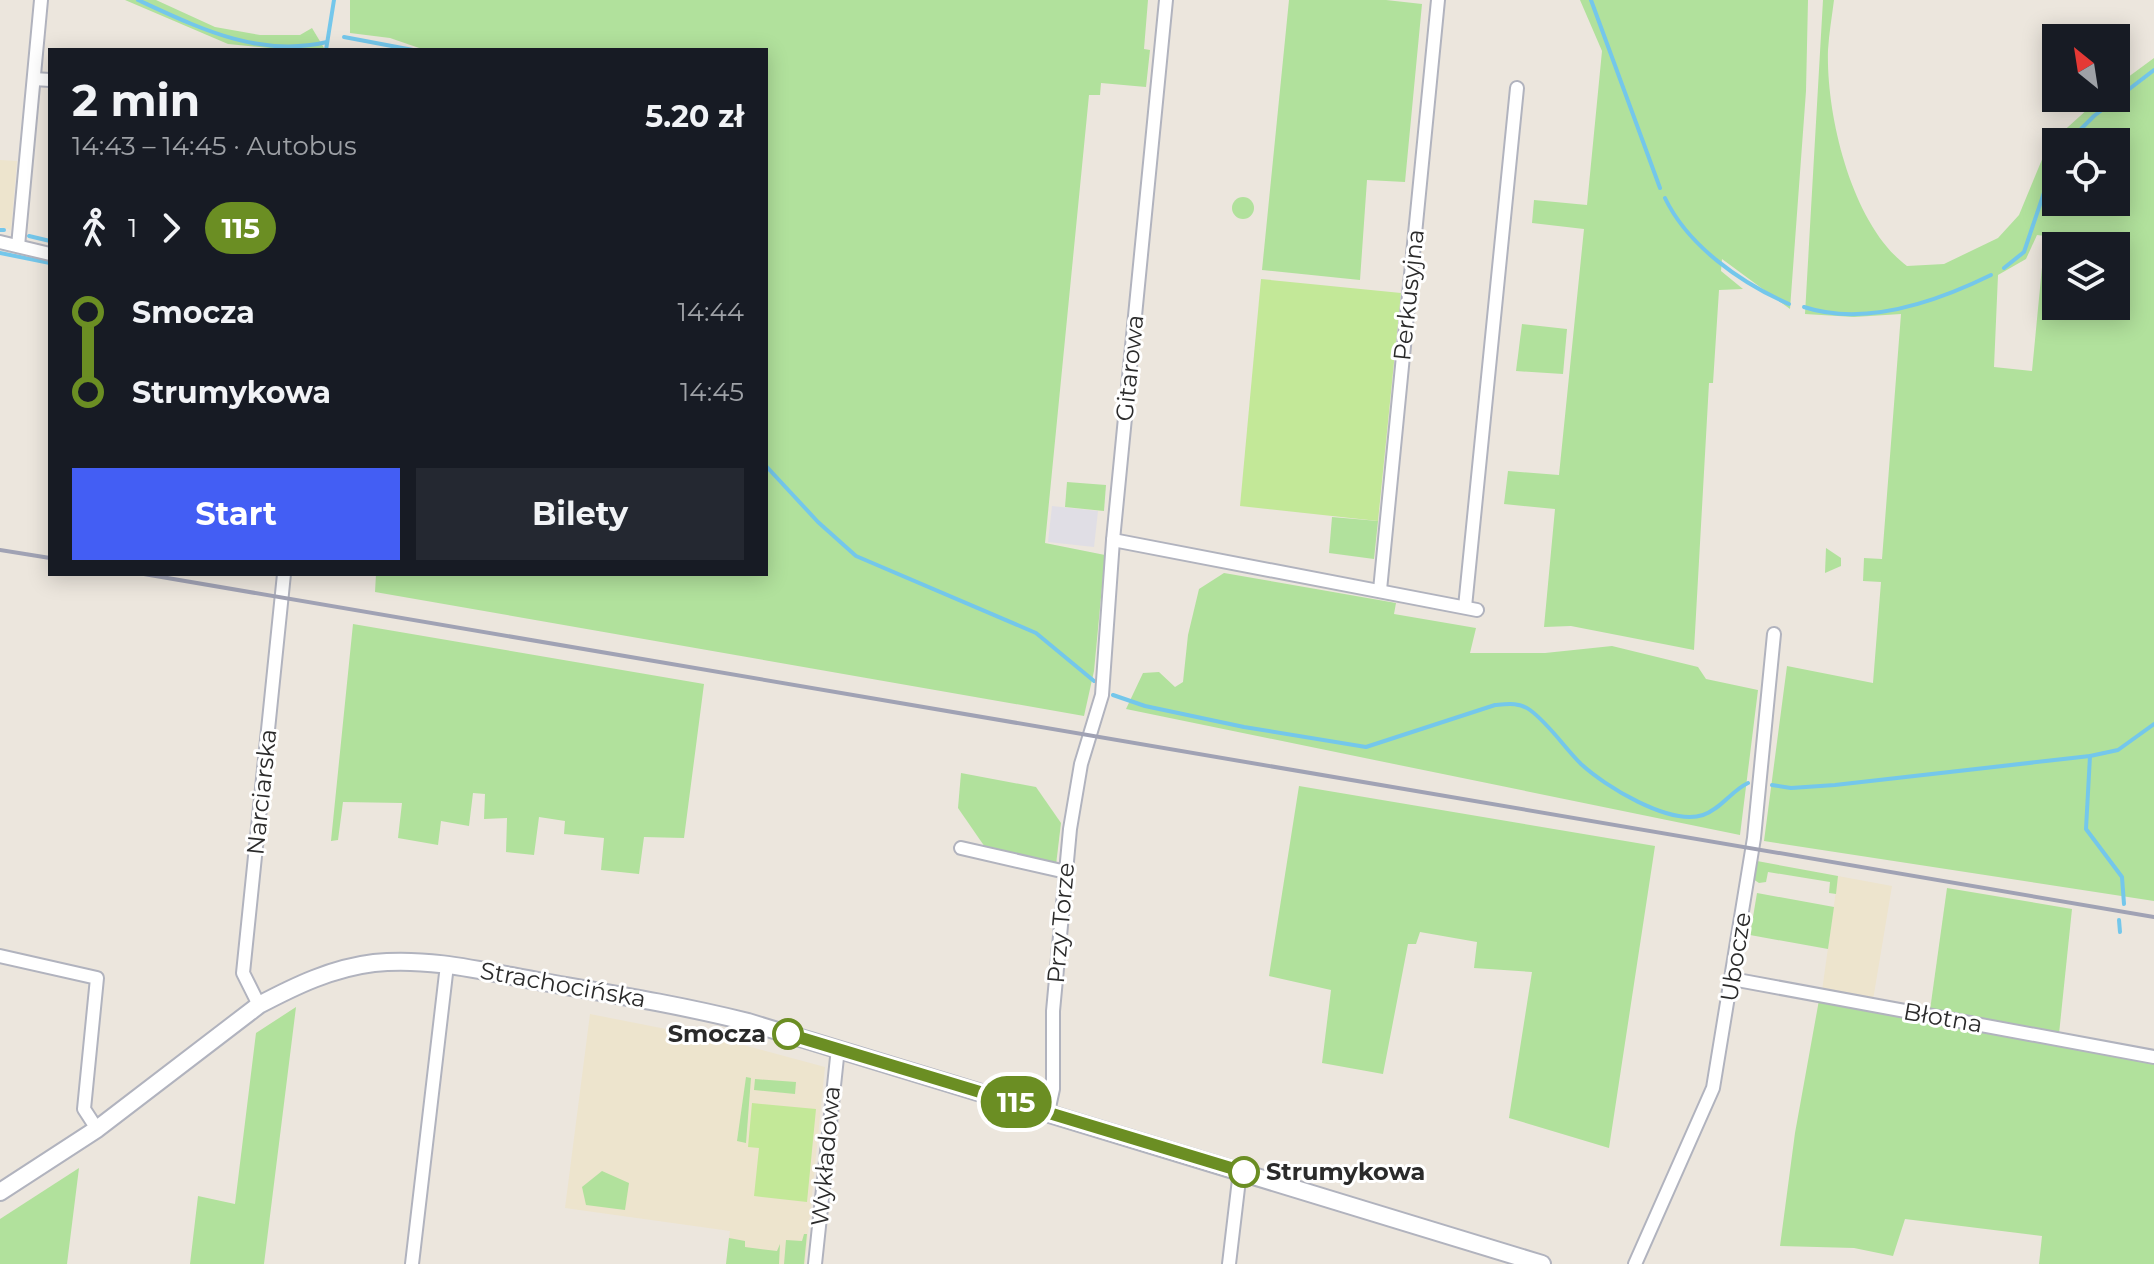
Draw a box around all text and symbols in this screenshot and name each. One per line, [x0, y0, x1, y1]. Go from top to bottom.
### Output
north arrow [2042, 24, 2130, 112]
map controls [2042, 24, 2130, 320]
text: 2 min [72, 73, 200, 127]
text: 5.20 zł [645, 98, 744, 135]
button: locate [2042, 128, 2130, 216]
text: 14:43 – 14:45 · Autobus [72, 130, 357, 162]
icon: walk [72, 206, 116, 250]
icon: forward [149, 206, 193, 250]
text: 115 [221, 211, 260, 245]
text: 1 [128, 212, 137, 244]
street label: Perkusyjna [1387, 228, 1430, 362]
button: layers [2042, 232, 2130, 320]
text: Smocza [132, 294, 255, 331]
text: 14:44 [677, 296, 744, 328]
street label: Gitarowa [1109, 313, 1150, 423]
text: Strumykowa [132, 374, 331, 411]
text: 14:45 [680, 376, 744, 408]
button: Start [72, 468, 400, 560]
button: Bilety [416, 468, 744, 560]
street label: Narciarska [240, 728, 283, 856]
street label: Przy Torze [1041, 861, 1080, 985]
street label: Ubocze [1714, 910, 1757, 1004]
street label: Strachocińska [478, 956, 648, 1013]
street label: Błotna [1901, 996, 1985, 1039]
place label: Smocza [668, 1019, 766, 1048]
marker: Smocza [773, 1019, 803, 1049]
line badge: 115 [970, 1076, 1062, 1128]
street label: Wykładowa [805, 1085, 846, 1227]
text: 115 [997, 1085, 1035, 1119]
marker: Strumykowa [1229, 1157, 1259, 1187]
place label: Strumykowa [1266, 1157, 1425, 1186]

